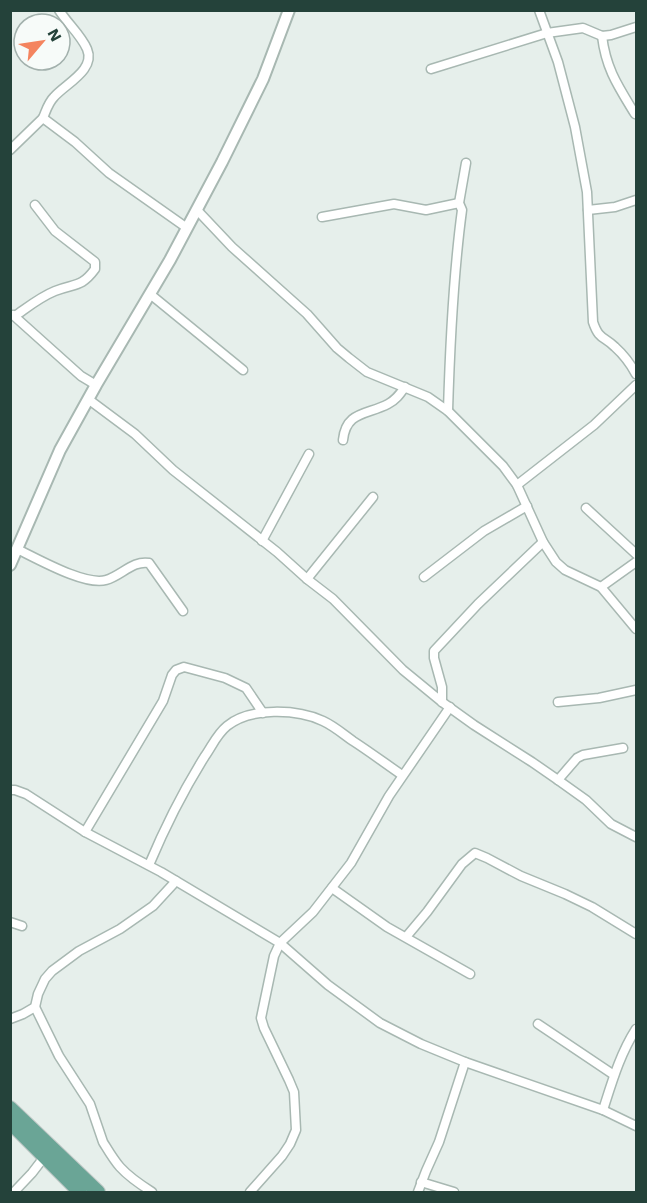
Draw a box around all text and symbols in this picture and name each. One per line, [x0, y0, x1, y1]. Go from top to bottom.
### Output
north arrow [12, 12, 72, 72]
text: N [43, 25, 66, 45]

